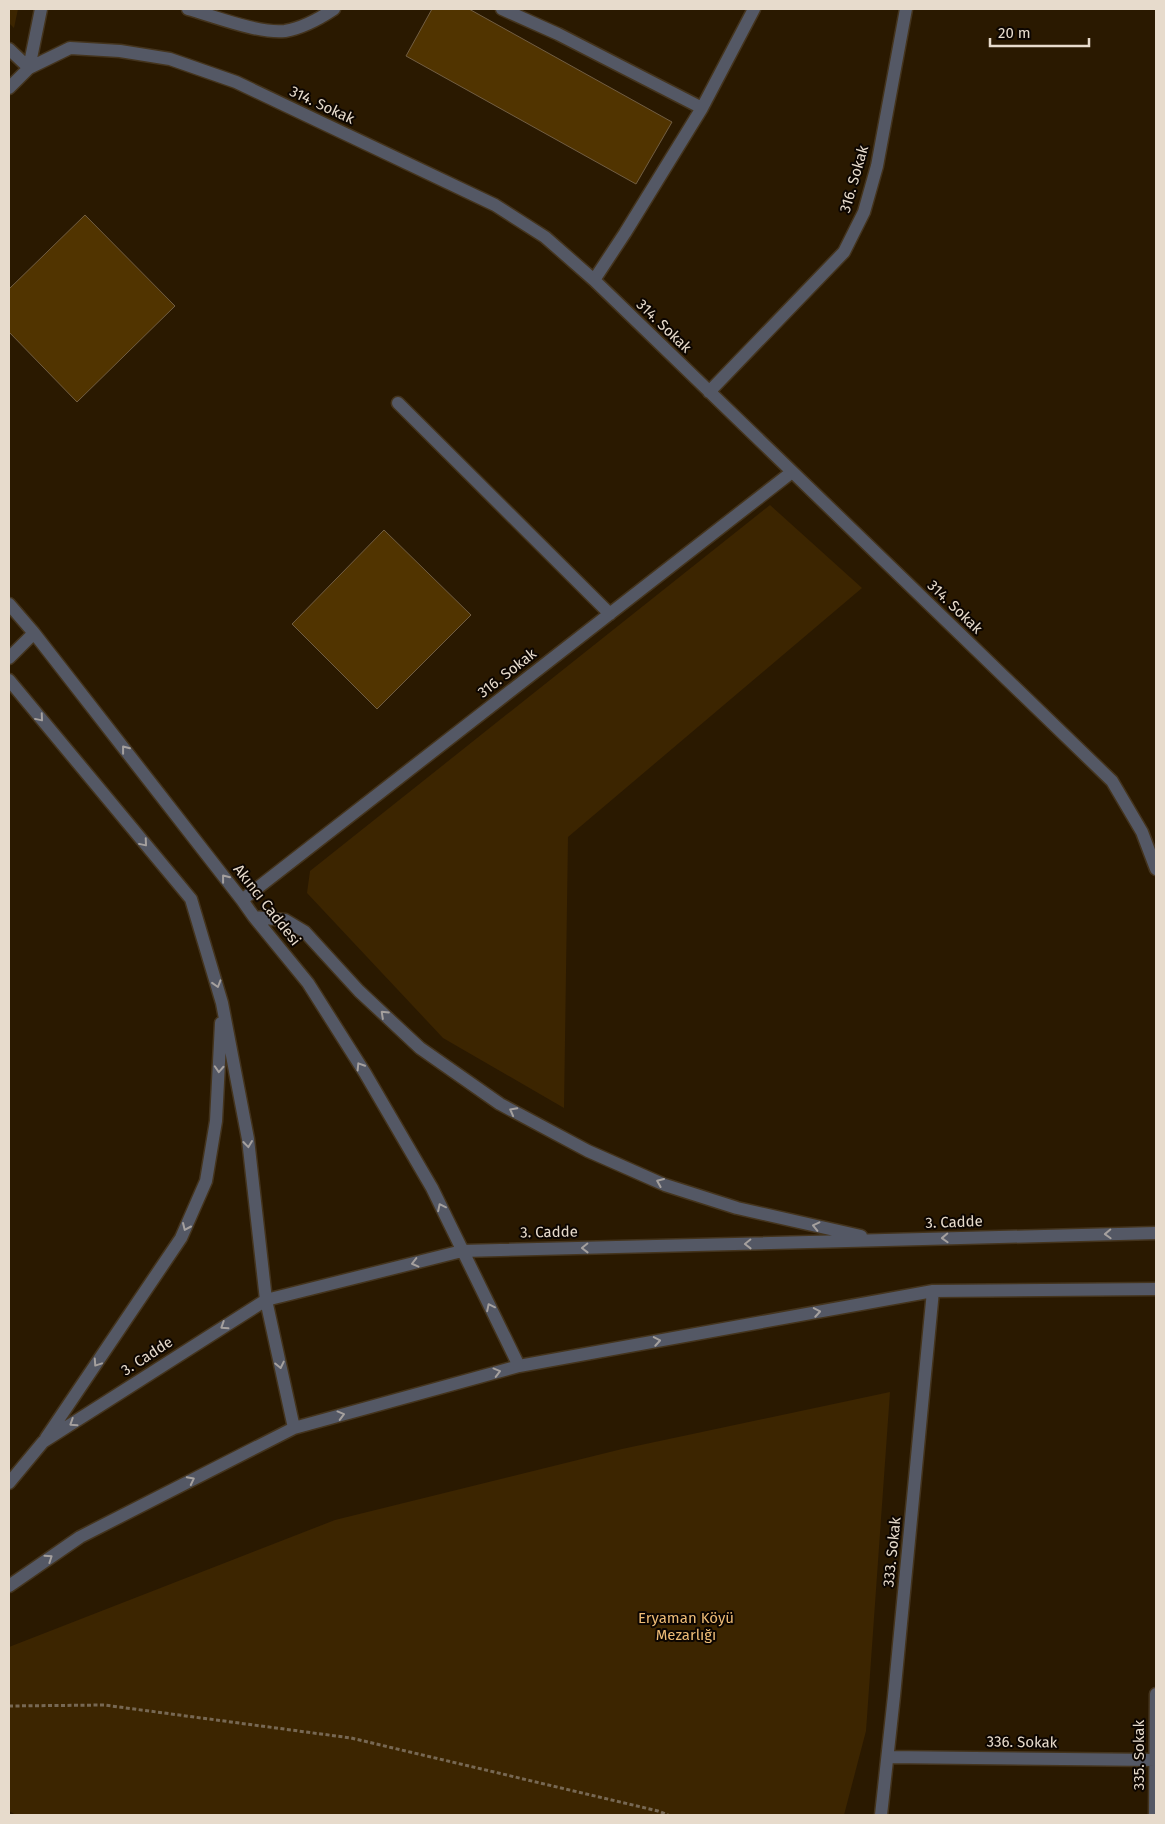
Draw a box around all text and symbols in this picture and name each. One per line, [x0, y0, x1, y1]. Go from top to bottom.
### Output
scale bar [990, 15, 1089, 47]
text: 20 m [998, 24, 1031, 42]
street label: 314. Sokak [287, 82, 358, 128]
street label: 316. Sokak [836, 143, 872, 215]
street label: 314. Sokak [633, 295, 695, 357]
street label: 314. Sokak [924, 576, 986, 638]
street label: 316. Sokak [474, 644, 540, 701]
one-way arrow [34, 712, 43, 721]
one-way arrow [122, 745, 131, 755]
one-way arrow [138, 837, 147, 846]
street label: Akıncı Caddesi [230, 861, 304, 949]
one-way arrow [222, 875, 230, 884]
one-way arrow [211, 980, 221, 988]
one-way arrow [381, 1011, 390, 1020]
one-way arrow [357, 1062, 367, 1071]
one-way arrow [213, 1066, 224, 1074]
one-way arrow [510, 1107, 519, 1117]
one-way arrow [242, 1140, 253, 1148]
one-way arrow [656, 1178, 664, 1188]
one-way arrow [437, 1203, 447, 1212]
street label: 3. Cadde [925, 1212, 983, 1232]
one-way arrow [811, 1221, 820, 1232]
one-way arrow [181, 1222, 192, 1231]
street label: 3. Cadde [520, 1222, 578, 1242]
one-way arrow [1103, 1229, 1111, 1239]
one-way arrow [941, 1233, 949, 1244]
one-way arrow [743, 1238, 751, 1249]
one-way arrow [581, 1243, 588, 1253]
one-way arrow [411, 1257, 420, 1268]
one-way arrow [486, 1303, 496, 1312]
one-way arrow [812, 1308, 821, 1318]
one-way arrow [221, 1320, 230, 1329]
street label: 3. Cadde [118, 1333, 176, 1379]
one-way arrow [652, 1337, 661, 1347]
one-way arrow [94, 1357, 103, 1366]
one-way arrow [274, 1360, 285, 1369]
one-way arrow [493, 1367, 502, 1378]
one-way arrow [336, 1410, 344, 1420]
one-way arrow [69, 1417, 78, 1426]
one-way arrow [186, 1476, 195, 1486]
street label: 333. Sokak [879, 1516, 905, 1588]
one-way arrow [44, 1555, 53, 1565]
park label: Eryaman Köyü Mezarlığı [638, 1609, 734, 1644]
street label: 335. Sokak [1130, 1720, 1148, 1790]
street label: 336. Sokak [986, 1732, 1058, 1752]

